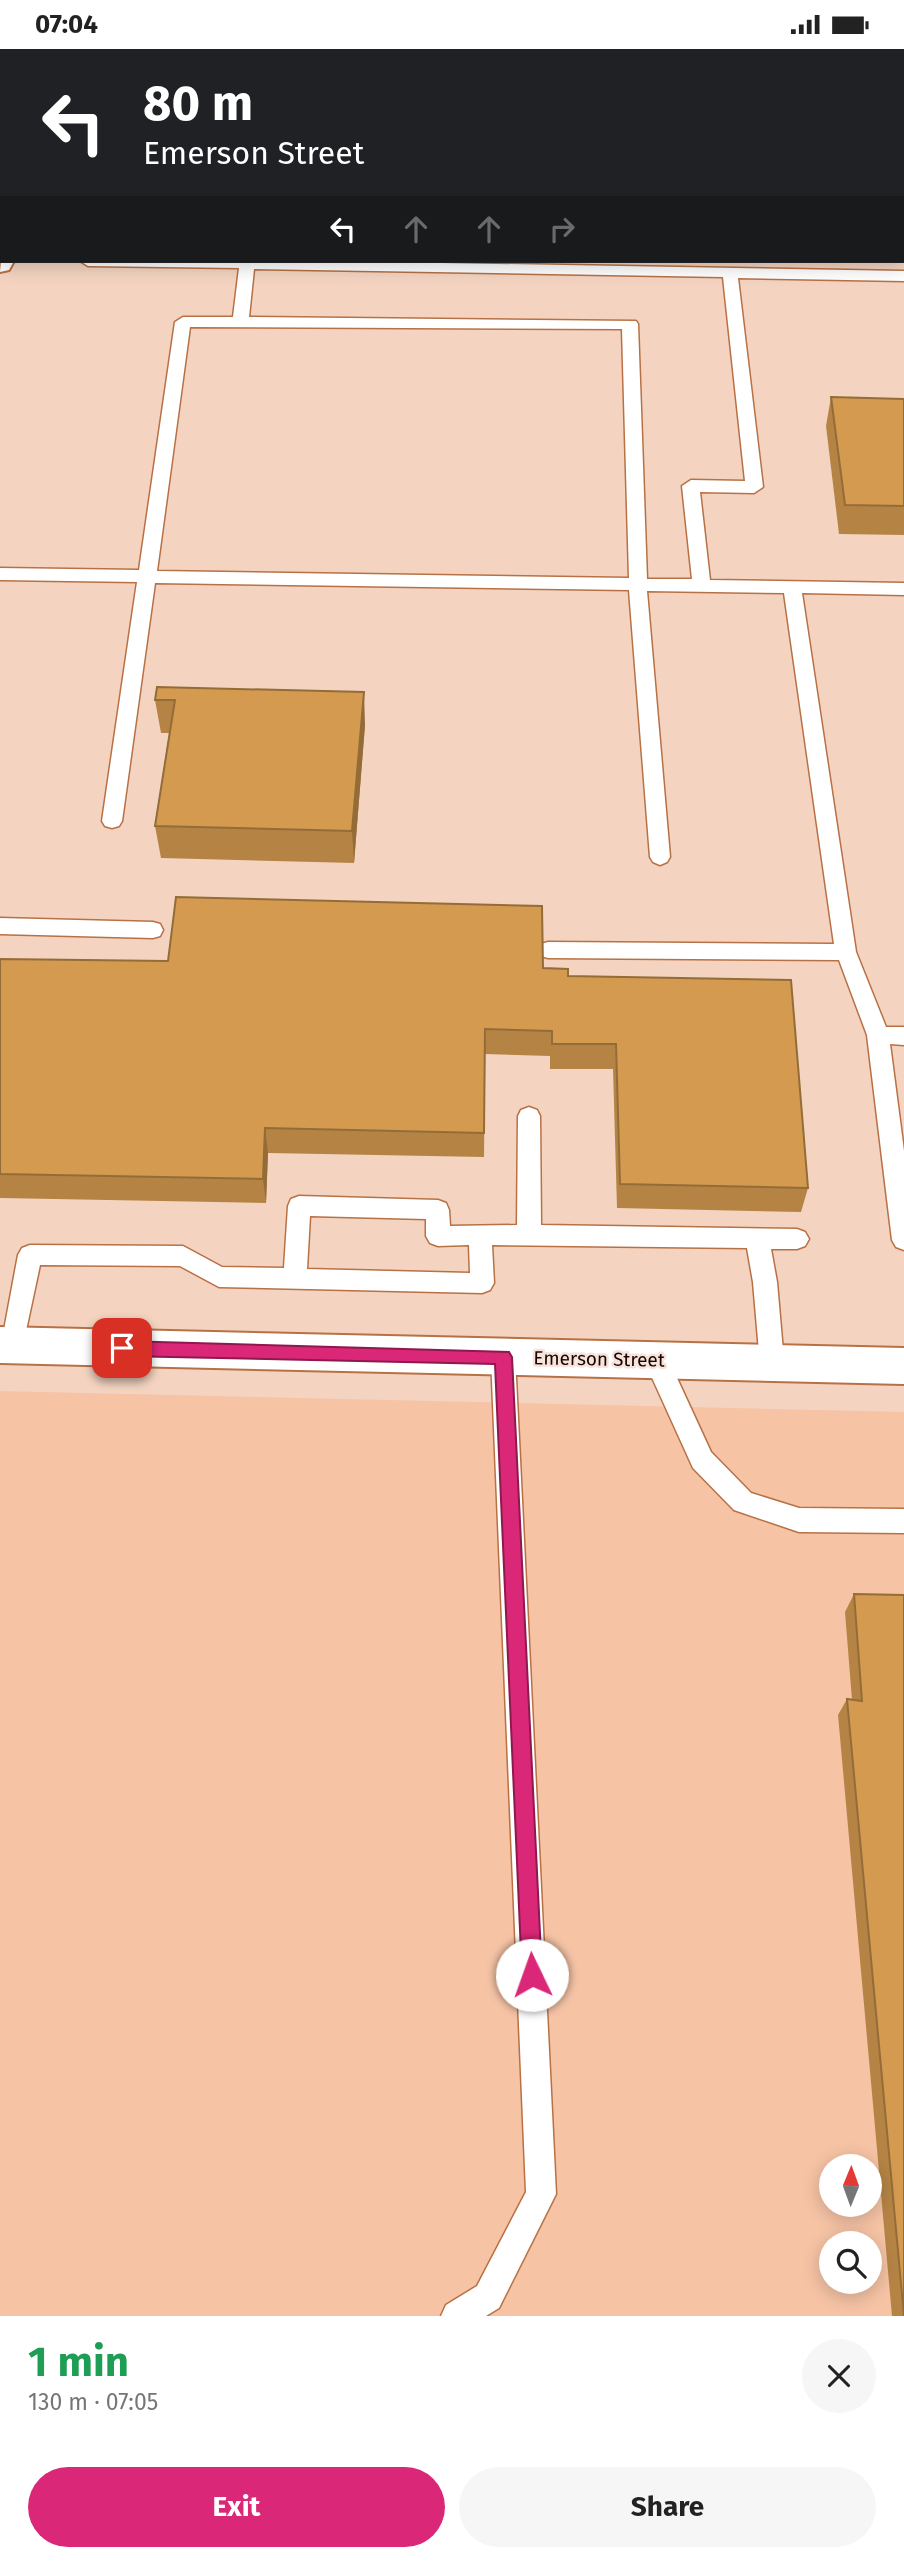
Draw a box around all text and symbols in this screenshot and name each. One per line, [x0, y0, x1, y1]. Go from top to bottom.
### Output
text: 07:04 [35, 9, 98, 40]
text: 80 m [143, 74, 253, 133]
icon: left [28, 77, 119, 168]
text: Emerson Street [143, 134, 364, 172]
icon: left [324, 210, 362, 248]
icon: ahead [397, 210, 435, 248]
icon: ahead [470, 210, 508, 248]
icon: right [543, 210, 581, 248]
pin [92, 1318, 152, 1378]
icon: arrive [103, 1329, 141, 1367]
street label: Emerson Street [533, 1346, 665, 1372]
position arrow [495, 1938, 569, 2012]
north arrow [819, 2154, 882, 2217]
map controls [819, 2154, 882, 2294]
button: search [819, 2231, 882, 2294]
text: 1 min [28, 2337, 129, 2387]
button: close [802, 2339, 876, 2413]
text: 130 m · 07:05 [28, 2388, 158, 2416]
button: Exit [28, 2467, 445, 2547]
button: Share [459, 2467, 876, 2547]

